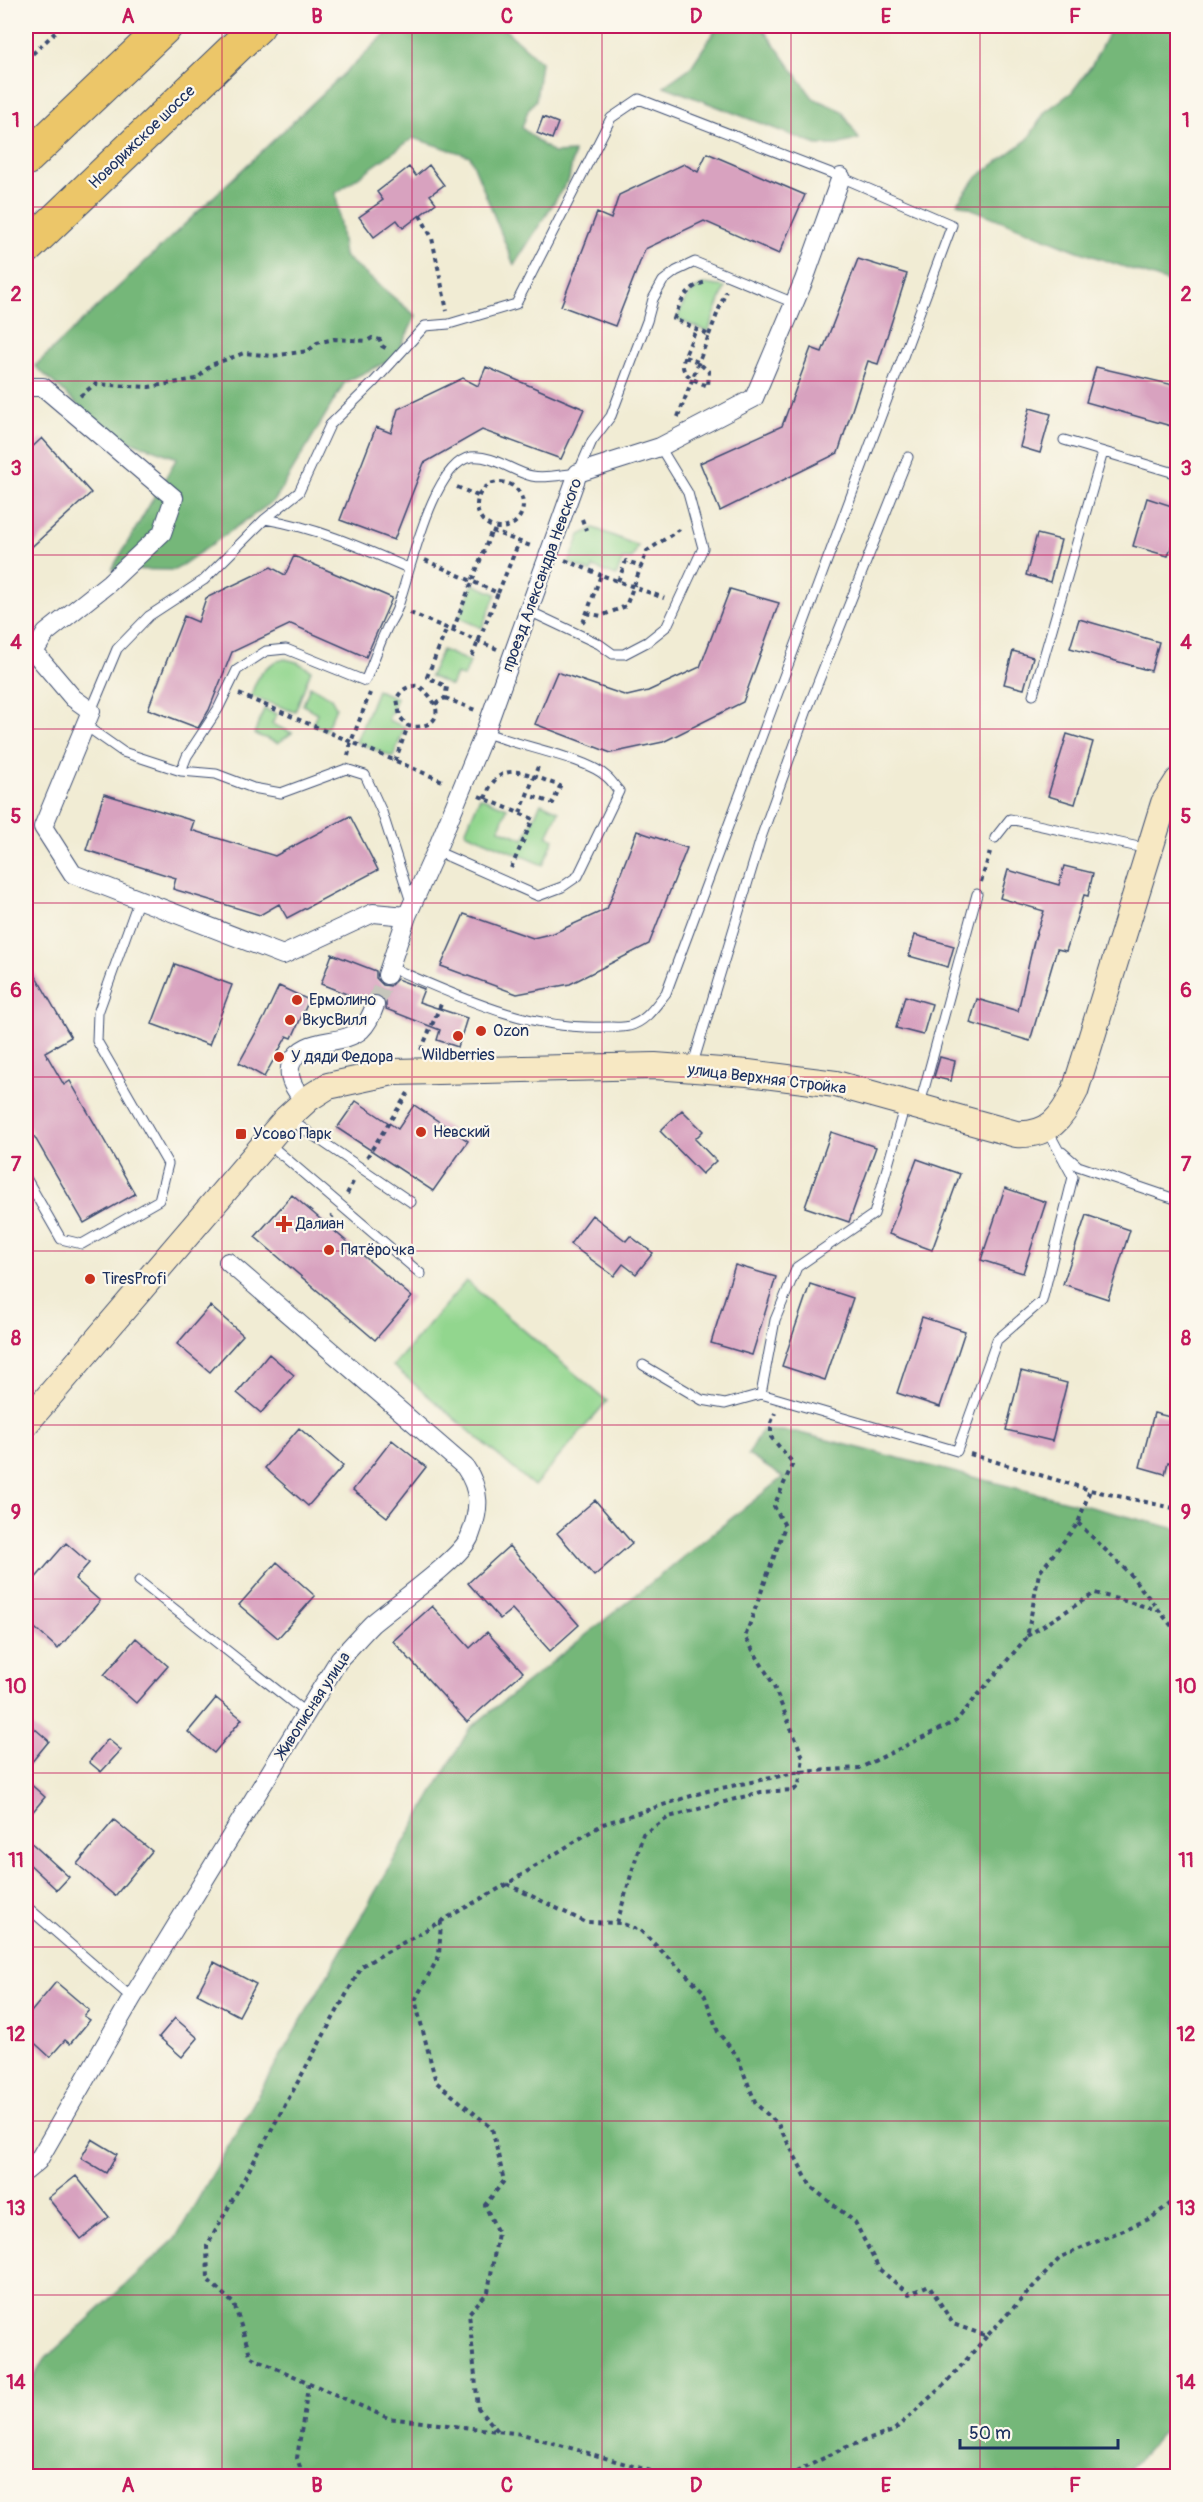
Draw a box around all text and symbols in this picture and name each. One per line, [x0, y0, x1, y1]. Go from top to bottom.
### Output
text: A [122, 4, 135, 29]
text: B [311, 4, 323, 29]
text: C [501, 4, 513, 29]
text: D [690, 4, 703, 29]
text: E [881, 4, 892, 29]
text: F [1069, 4, 1081, 29]
street label: Новорижское шоссе [85, 81, 200, 193]
text: 1 [12, 108, 20, 133]
text: 1 [1182, 108, 1190, 133]
text: 2 [10, 282, 22, 307]
text: 2 [1180, 282, 1192, 307]
text: 3 [10, 456, 22, 481]
text: 3 [1180, 456, 1192, 481]
street label: проезд Александра Невского [498, 475, 586, 674]
text: 4 [10, 630, 22, 655]
text: 4 [1180, 630, 1192, 655]
text: 5 [11, 804, 22, 829]
text: 5 [1181, 804, 1192, 829]
text: 6 [10, 978, 22, 1003]
text: 6 [1180, 978, 1192, 1003]
place label: Ермолино [309, 990, 377, 1010]
marker: Ермолино [290, 993, 304, 1007]
place label: ВкусВилл [302, 1010, 367, 1030]
marker: ВкусВилл [283, 1013, 297, 1027]
place label: Ozon [493, 1021, 529, 1041]
marker: Ozon [474, 1024, 488, 1038]
marker: Wildberries [451, 1029, 465, 1043]
place label: Wildberries [421, 1045, 495, 1065]
place label: У дяди Федора [291, 1047, 393, 1067]
marker: У дяди Федора [272, 1050, 286, 1064]
street label: улица Верхняя Стройка [686, 1059, 847, 1099]
place label: Невский [433, 1122, 490, 1142]
place label: Усово Парк [253, 1124, 332, 1144]
marker: Невский [414, 1125, 428, 1139]
marker: Усово Парк [234, 1127, 248, 1141]
text: 7 [11, 1152, 22, 1177]
text: 7 [1181, 1152, 1192, 1177]
place label: Далиан [295, 1214, 344, 1234]
marker: Далиан [277, 1217, 291, 1231]
place label: Пятёрочка [341, 1240, 415, 1260]
marker: Пятёрочка [322, 1243, 336, 1257]
place label: TiresProfi [102, 1269, 166, 1289]
marker: TiresProfi [83, 1272, 97, 1286]
text: 8 [11, 1326, 21, 1351]
text: 8 [1181, 1326, 1191, 1351]
text: 9 [11, 1500, 21, 1525]
text: 9 [1181, 1500, 1191, 1525]
street label: Живописная улица [270, 1648, 355, 1764]
text: 10 [5, 1674, 27, 1699]
text: 10 [1175, 1674, 1197, 1699]
text: 11 [8, 1848, 24, 1873]
text: 11 [1178, 1848, 1194, 1873]
text: 12 [7, 2022, 26, 2047]
text: 12 [1177, 2022, 1196, 2047]
text: 13 [7, 2196, 25, 2221]
text: 13 [1177, 2196, 1195, 2221]
text: 14 [6, 2370, 26, 2395]
text: 14 [1176, 2370, 1196, 2395]
scale bar [960, 2412, 1118, 2450]
text: 50 m [969, 2422, 1011, 2445]
text: A [122, 2473, 135, 2498]
text: B [311, 2473, 323, 2498]
text: C [501, 2473, 513, 2498]
text: D [690, 2473, 703, 2498]
text: E [881, 2473, 892, 2498]
text: F [1069, 2473, 1081, 2498]

